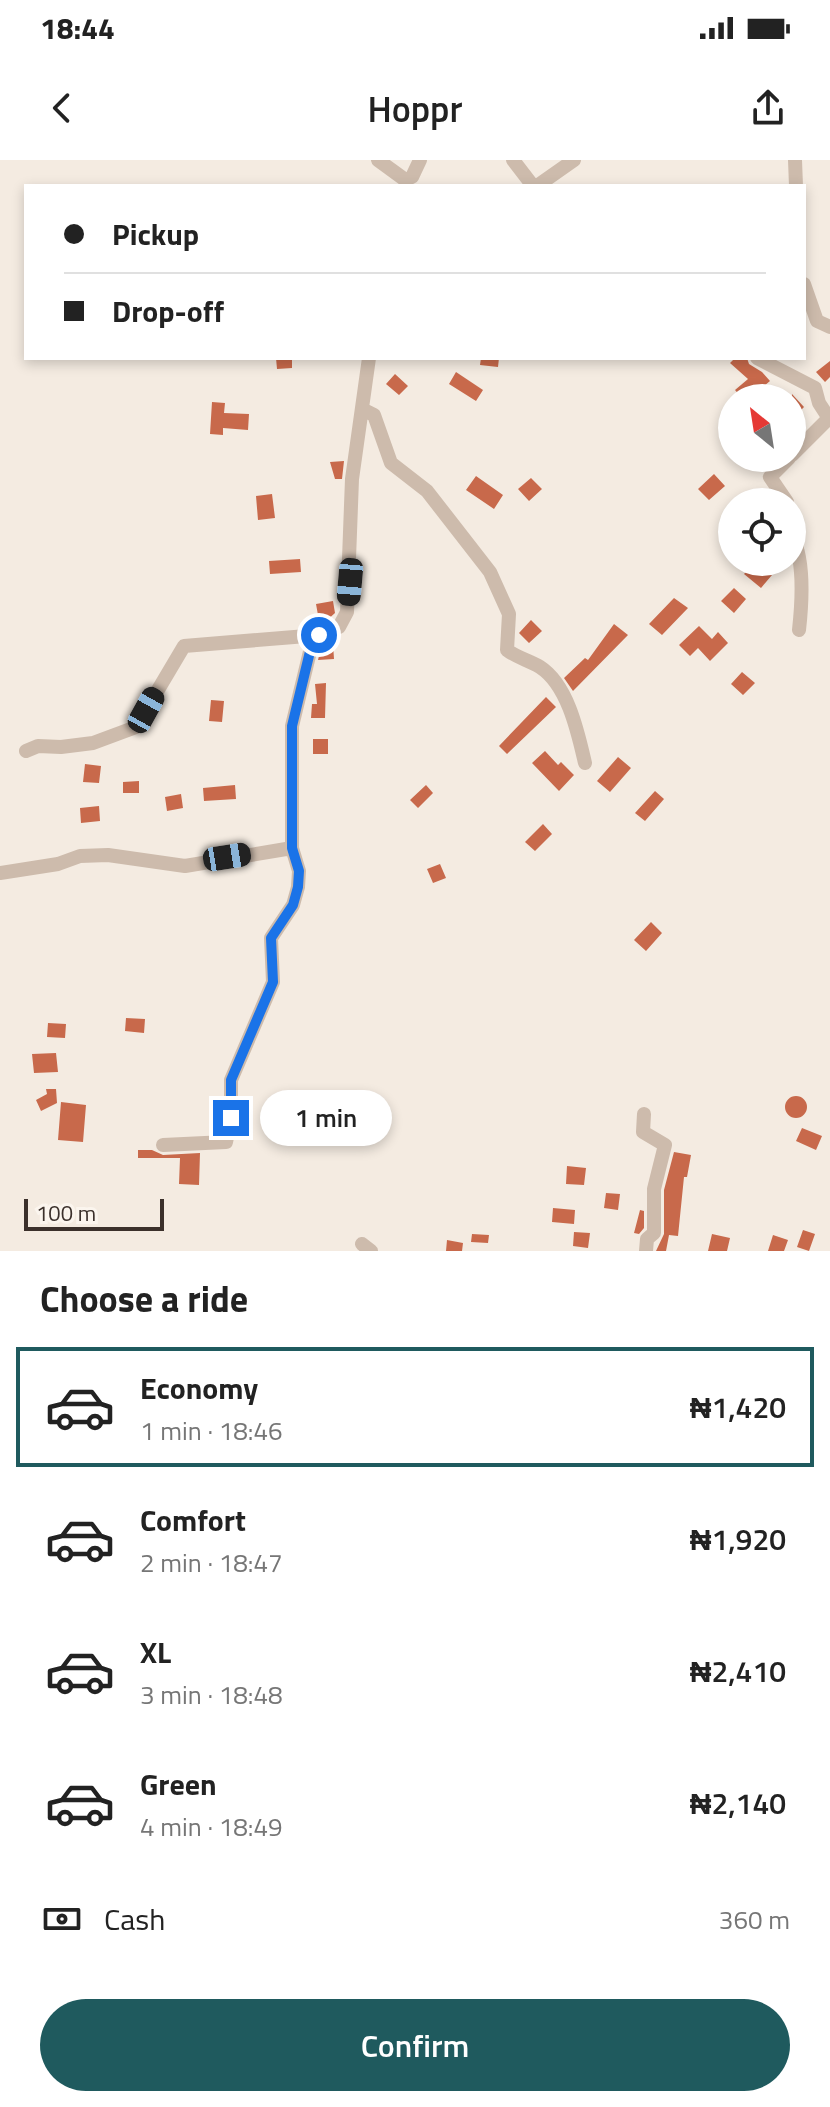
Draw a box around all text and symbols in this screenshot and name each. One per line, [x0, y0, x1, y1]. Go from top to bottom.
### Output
text: 18:44 [40, 5, 115, 51]
text: Hoppr [368, 81, 462, 136]
icon: back [40, 86, 84, 130]
icon: share [746, 86, 790, 130]
text: Pickup [112, 211, 199, 257]
text: Drop-off [112, 288, 224, 334]
north arrow [718, 384, 806, 472]
map controls [718, 384, 806, 576]
button: locate [718, 488, 806, 576]
car [336, 557, 364, 607]
route start [301, 617, 337, 653]
car [124, 683, 168, 737]
car [201, 841, 253, 873]
callout: 1 min [259, 1090, 391, 1146]
text: 1 min [295, 1098, 357, 1137]
route end [213, 1100, 249, 1136]
scale bar [24, 1195, 164, 1231]
text: 100 m [36, 1196, 96, 1230]
text: Choose a ride [40, 1271, 248, 1326]
text: Economy [140, 1365, 258, 1411]
icon: car [44, 1371, 116, 1443]
text: ₦1,420 [690, 1384, 786, 1430]
text: 1 min · 18:46 [140, 1411, 283, 1450]
text: Comfort [140, 1497, 246, 1543]
icon: car [44, 1503, 116, 1575]
text: ₦1,920 [690, 1516, 786, 1562]
text: 2 min · 18:47 [140, 1543, 283, 1582]
text: XL [140, 1629, 171, 1675]
icon: car [44, 1635, 116, 1707]
text: ₦2,410 [690, 1648, 786, 1694]
text: 3 min · 18:48 [140, 1675, 283, 1714]
text: Green [140, 1761, 217, 1807]
icon: car [44, 1767, 116, 1839]
text: ₦2,140 [690, 1780, 786, 1826]
text: 4 min · 18:49 [140, 1807, 283, 1846]
text: Cash [104, 1896, 165, 1942]
icon: cash [40, 1897, 84, 1941]
text: 360 m [719, 1900, 790, 1939]
button: Confirm [40, 1999, 790, 2091]

